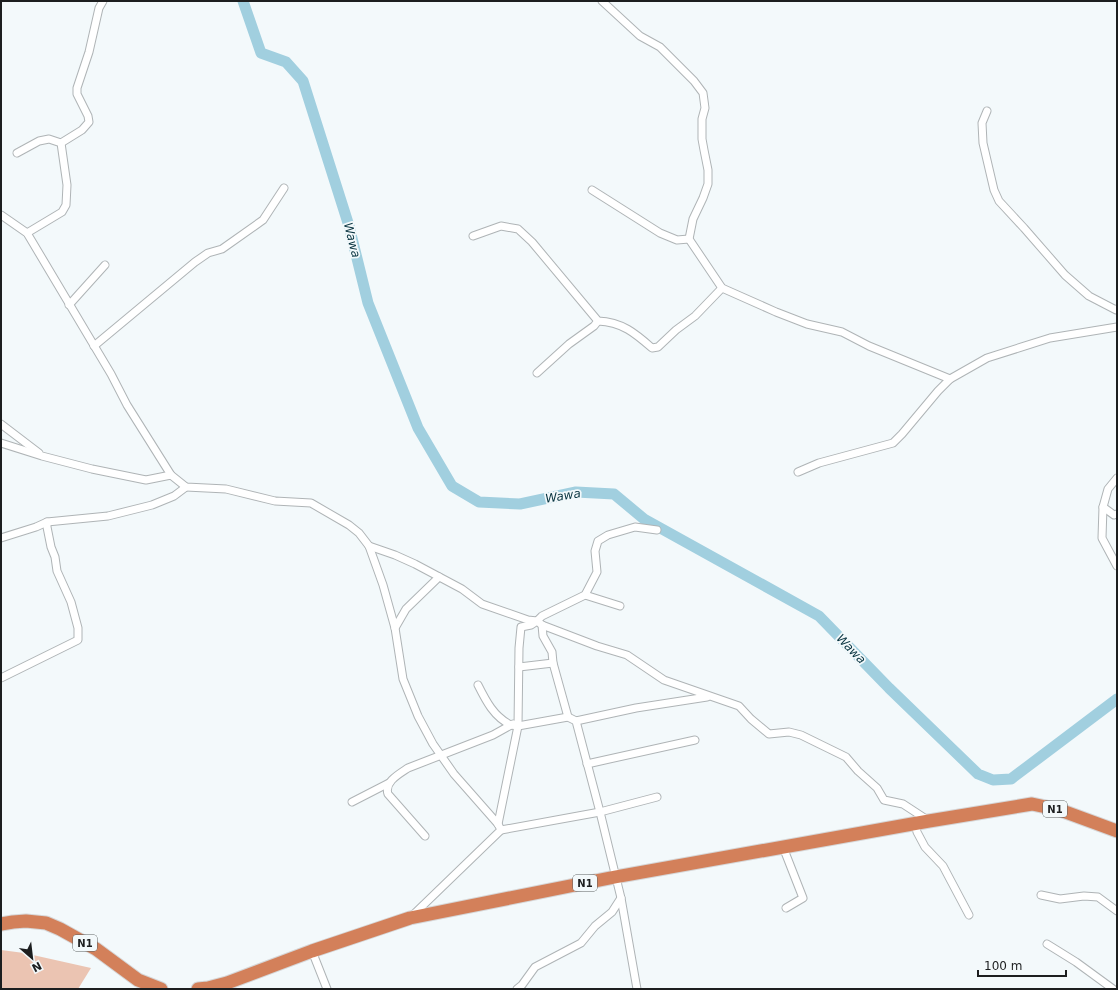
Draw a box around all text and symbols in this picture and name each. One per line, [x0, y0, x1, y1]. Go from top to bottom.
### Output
water label: Wawa [341, 221, 363, 259]
water label: Wawa [544, 486, 582, 506]
water label: Wawa [834, 631, 868, 667]
road number: N1 [1043, 801, 1067, 817]
road number: N1 [573, 875, 597, 891]
road number: N1 [73, 935, 97, 951]
north arrow [12, 938, 52, 978]
scale bar [978, 952, 1066, 978]
text: N [29, 958, 44, 974]
text: 100 m [984, 959, 1022, 973]

